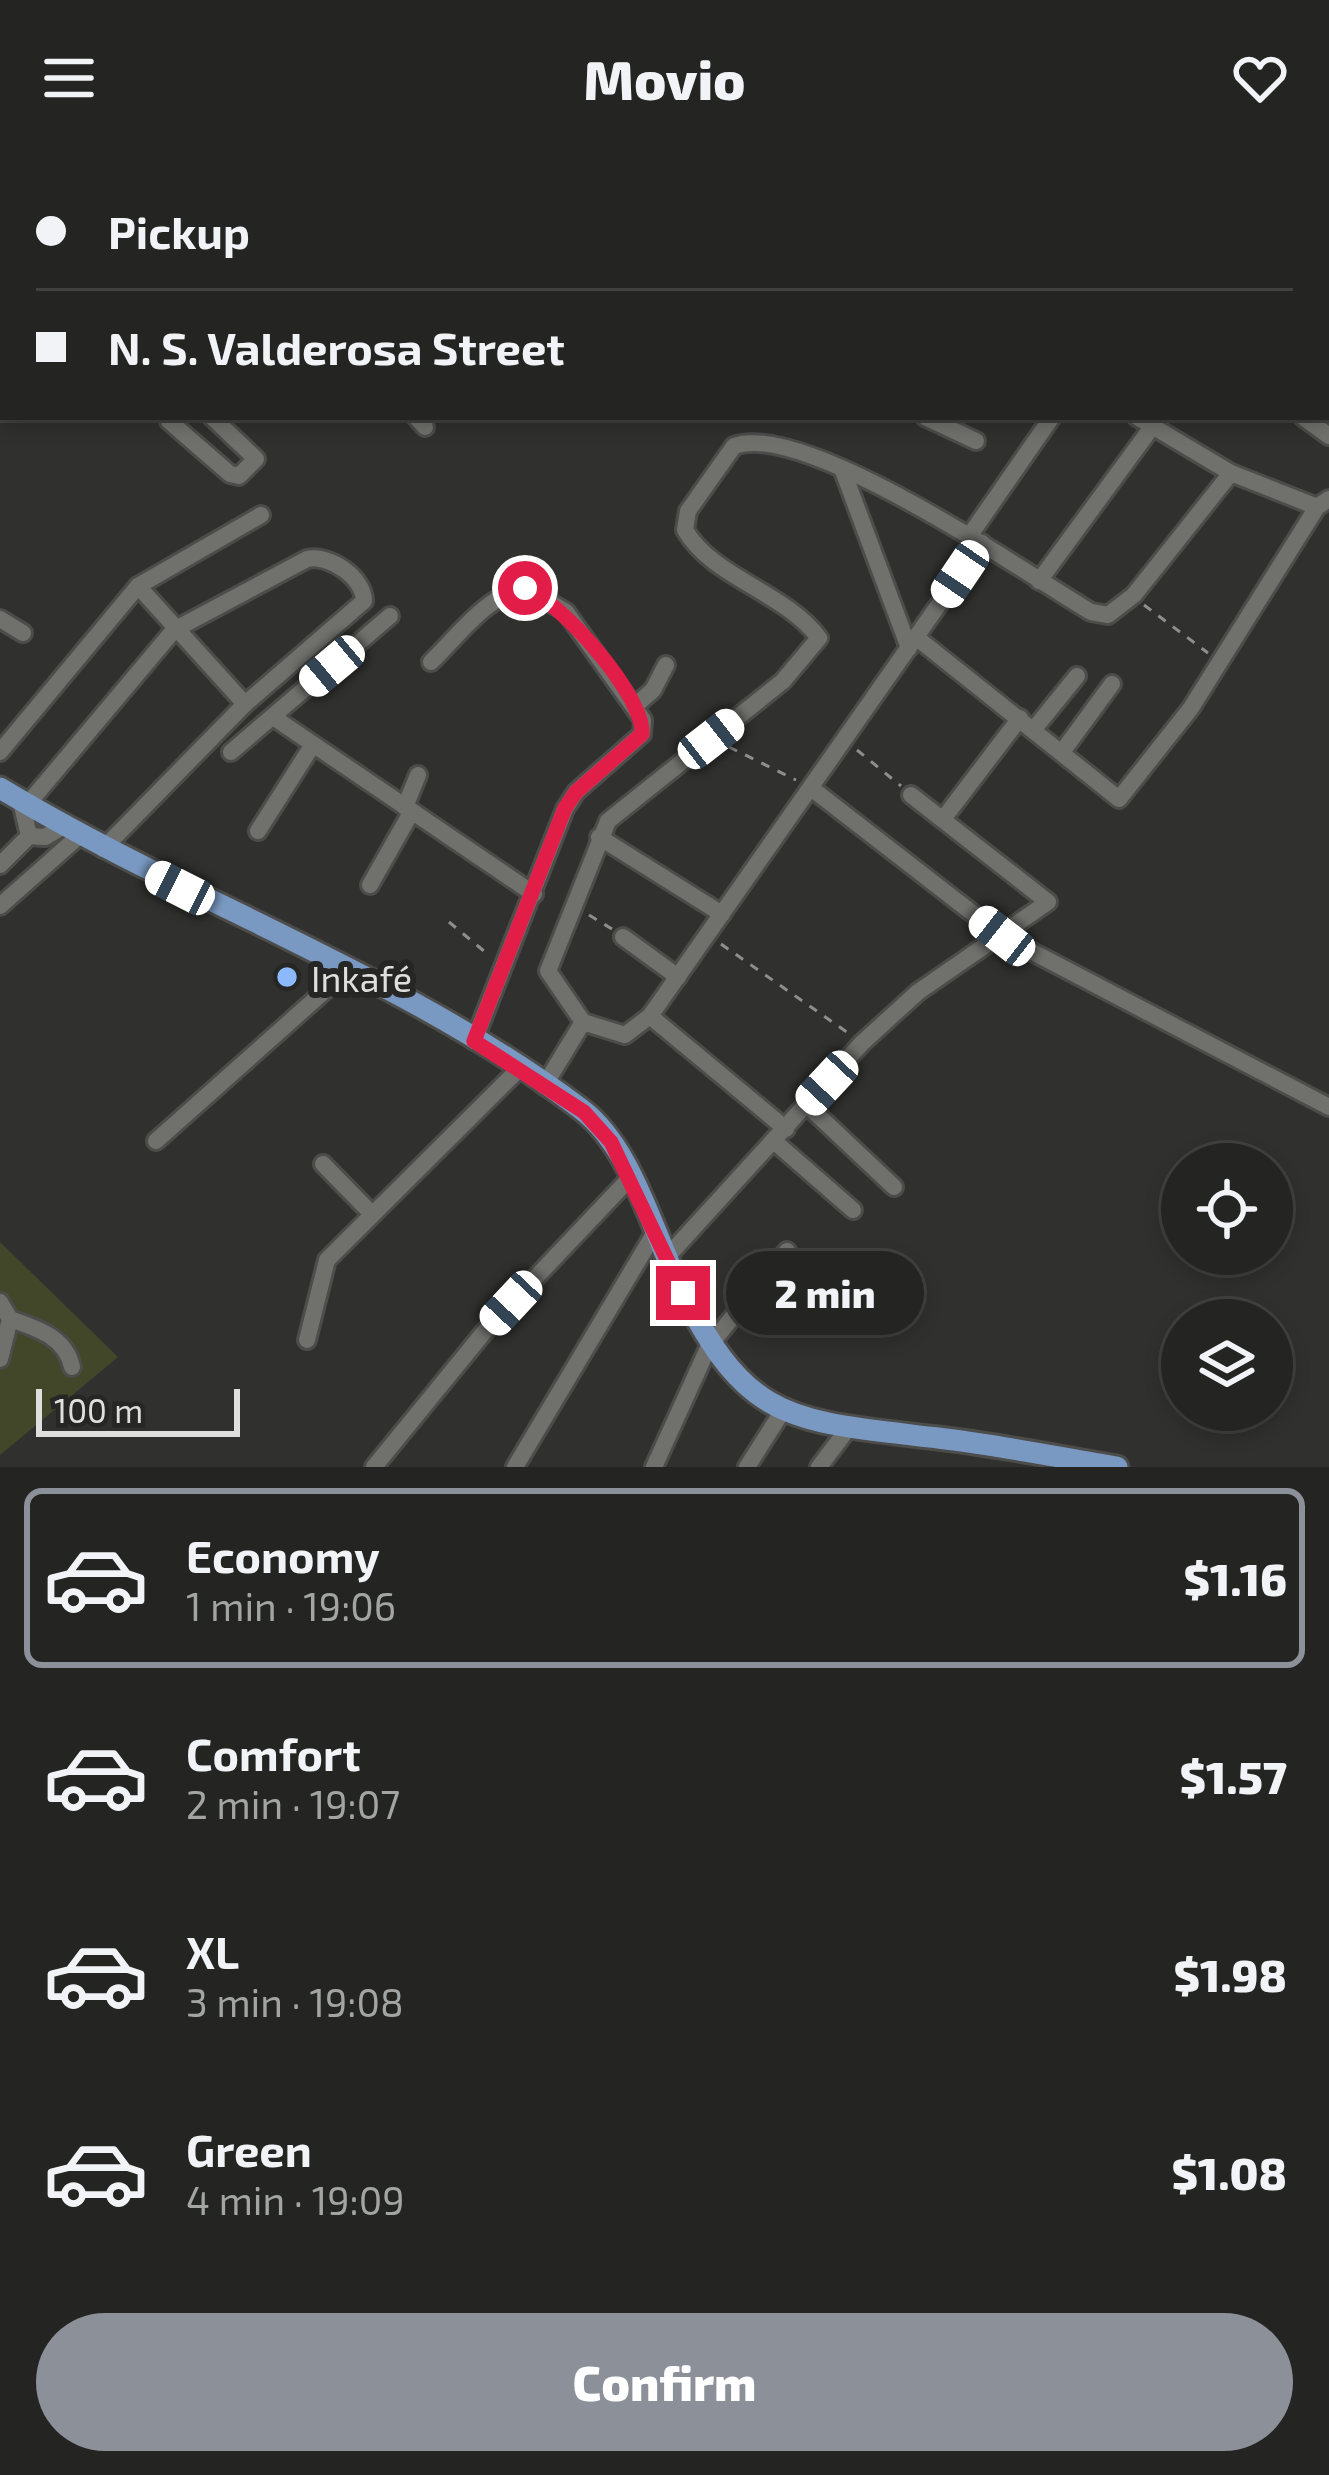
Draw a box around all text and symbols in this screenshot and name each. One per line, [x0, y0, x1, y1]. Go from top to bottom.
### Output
icon: menu [36, 45, 102, 111]
icon: heart [1227, 45, 1293, 111]
text: Movio [583, 46, 746, 111]
text: Pickup [108, 204, 250, 258]
text: N. S. Valderosa Street [108, 320, 565, 374]
car [925, 534, 995, 614]
route start [498, 561, 552, 615]
car [293, 629, 371, 703]
car [672, 703, 750, 775]
car [140, 856, 220, 920]
car [963, 900, 1041, 972]
place label: Inkafé [311, 956, 412, 999]
marker: Inkafé [274, 964, 300, 990]
car [789, 1044, 865, 1122]
map controls [1161, 1143, 1293, 1431]
button: locate [1161, 1143, 1293, 1275]
callout: 2 min [725, 1251, 923, 1335]
car [473, 1264, 549, 1342]
route end [656, 1266, 710, 1320]
text: 2 min [774, 1269, 876, 1316]
button: layers [1161, 1299, 1293, 1431]
scale bar [36, 1383, 240, 1436]
text: 100 m [54, 1390, 143, 1430]
icon: car [42, 1524, 150, 1632]
text: Economy [186, 1528, 380, 1582]
text: $1.16 [1184, 1551, 1287, 1605]
text: 1 min · 19:06 [186, 1582, 396, 1629]
icon: car [42, 1722, 150, 1830]
text: Comfort [186, 1726, 361, 1780]
text: $1.57 [1180, 1749, 1287, 1803]
text: 2 min · 19:07 [186, 1780, 400, 1827]
icon: car [42, 1920, 150, 2028]
text: XL [186, 1924, 239, 1978]
text: $1.98 [1173, 1947, 1287, 2001]
text: 3 min · 19:08 [186, 1978, 404, 2025]
icon: car [42, 2118, 150, 2226]
text: Green [186, 2122, 312, 2176]
text: $1.08 [1171, 2145, 1287, 2199]
text: 4 min · 19:09 [186, 2176, 405, 2223]
button: Confirm [36, 2313, 1293, 2451]

